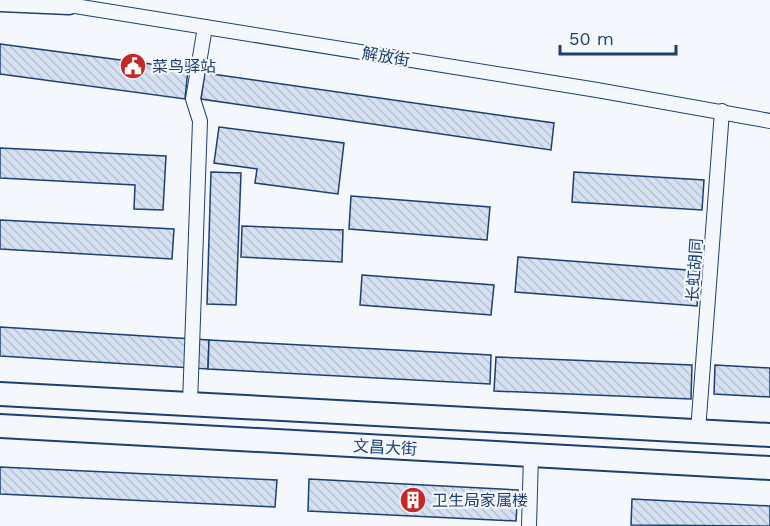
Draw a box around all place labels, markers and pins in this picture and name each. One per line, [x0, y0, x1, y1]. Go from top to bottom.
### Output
public building icon: 菜鸟驿站 [118, 51, 148, 81]
place label: 菜鸟驿站 [152, 57, 216, 76]
building icon: 卫生局家属楼 [398, 485, 428, 515]
place label: 卫生局家属楼 [432, 491, 528, 510]

